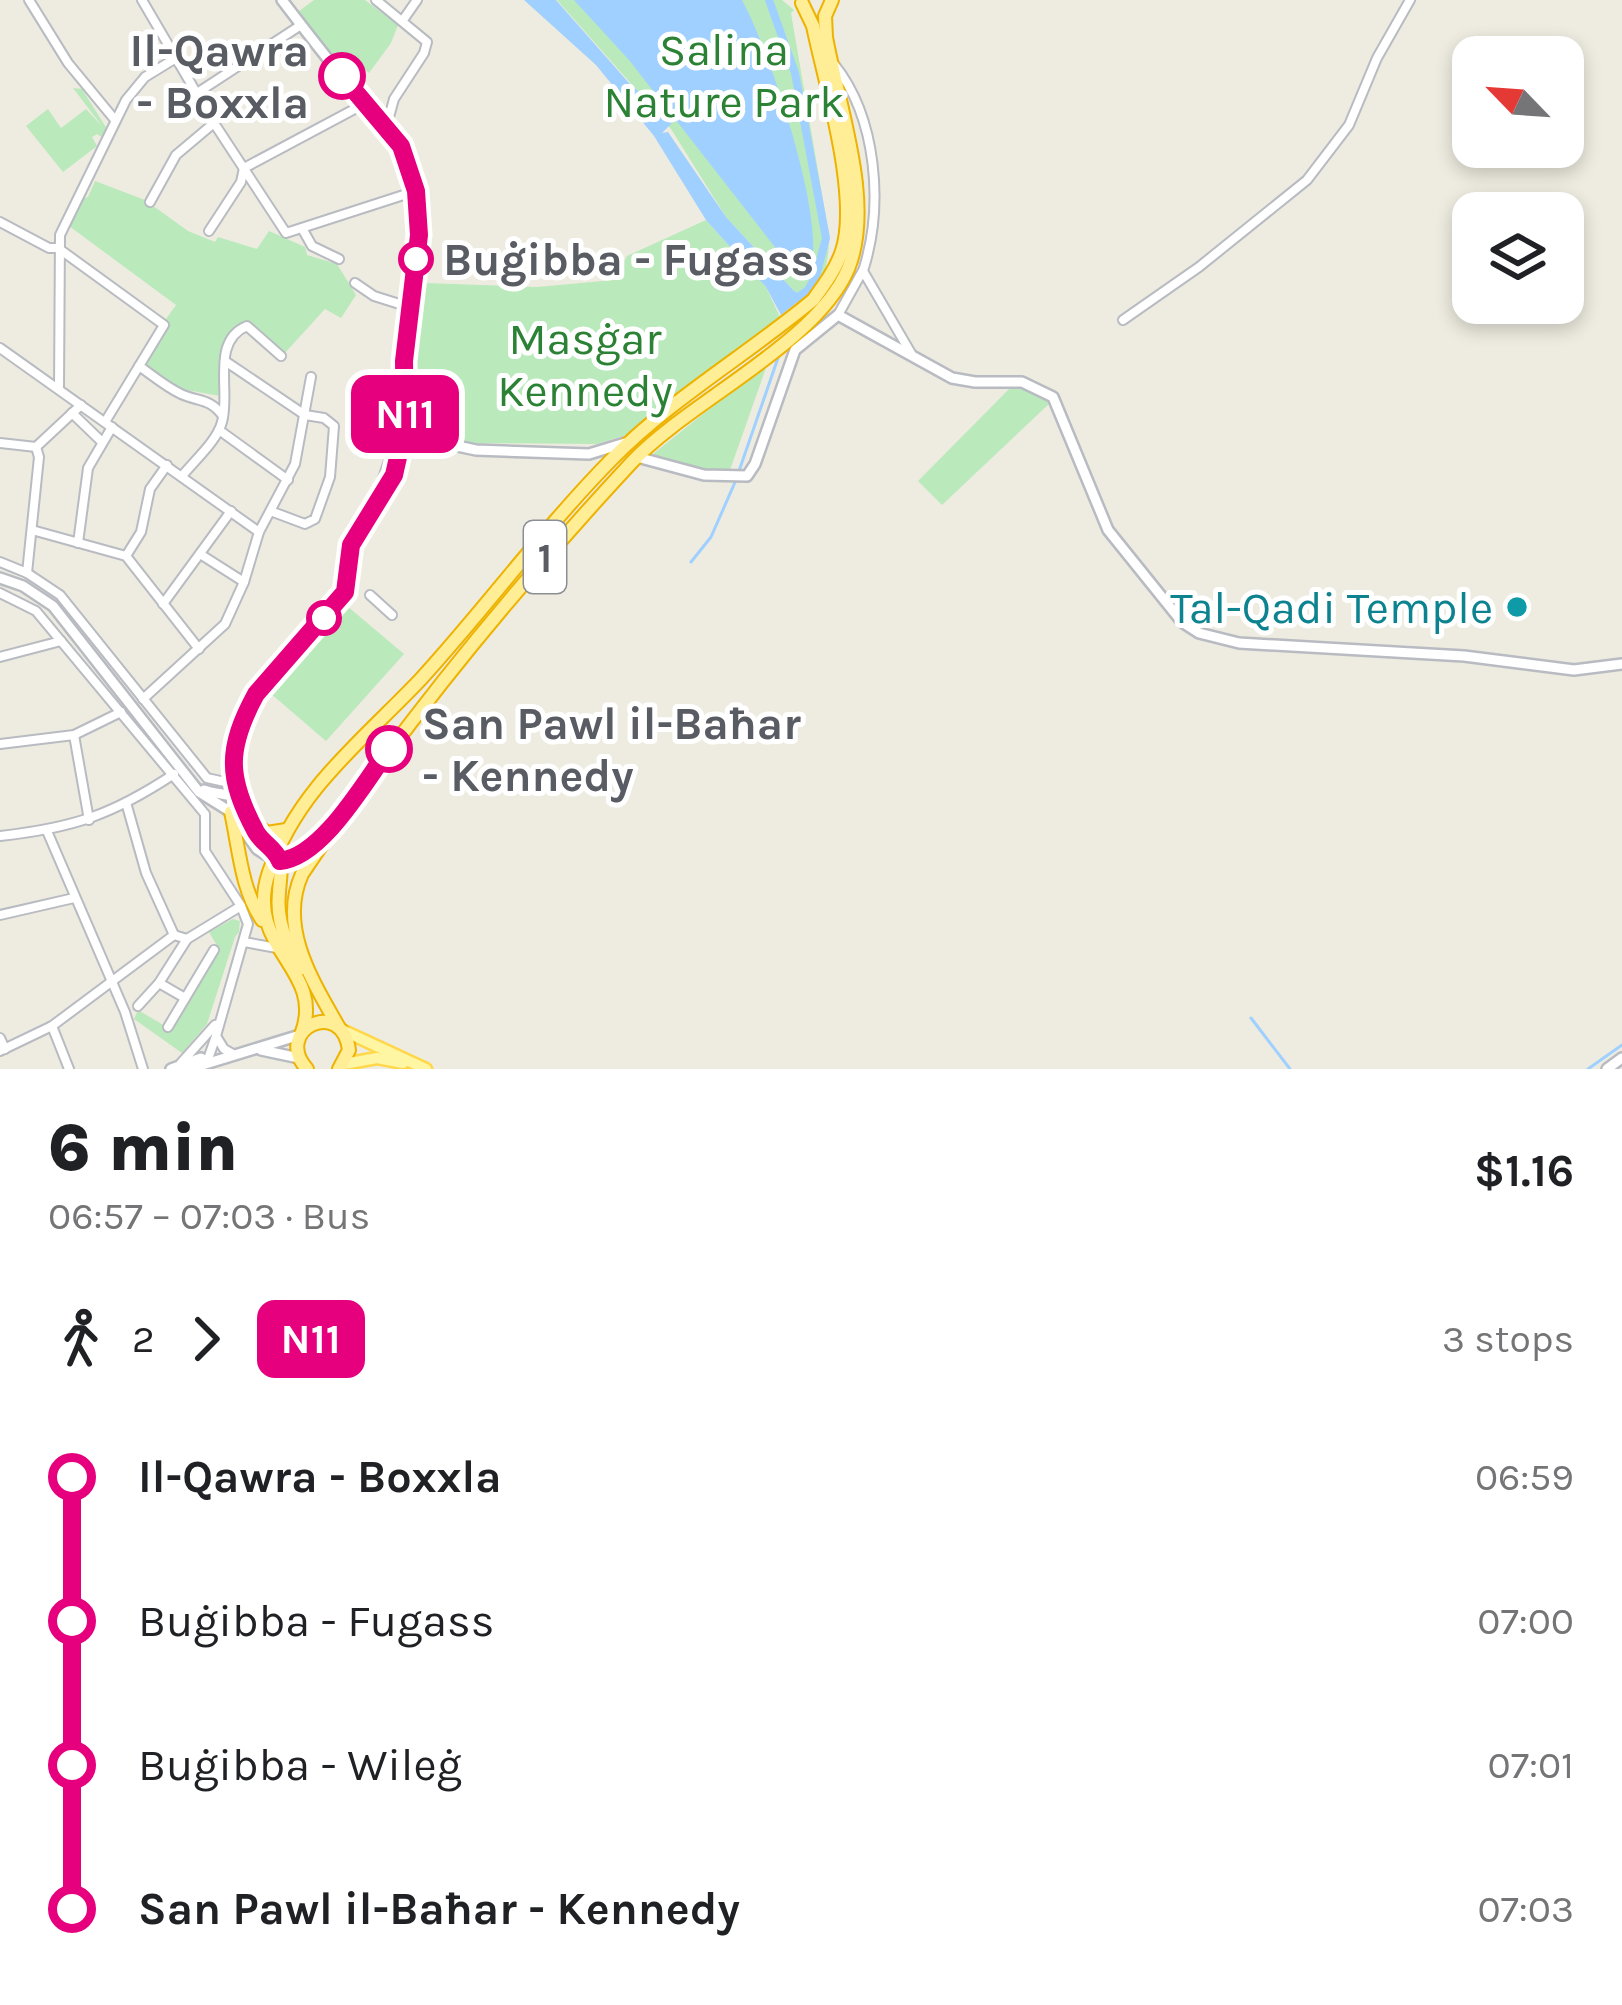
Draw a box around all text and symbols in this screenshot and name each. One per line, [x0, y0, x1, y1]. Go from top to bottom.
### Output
park label: Salina Nature Park [603, 24, 845, 128]
place label: Il-Qawra - Boxxla [129, 25, 309, 129]
north arrow [1452, 36, 1584, 168]
map controls [1452, 36, 1584, 324]
marker: Il-Qawra - Boxxla [320, 54, 364, 98]
button: layers [1452, 192, 1584, 324]
place label: Buġibba - Fugass [443, 234, 814, 287]
marker: Buġibba - Fugass [400, 243, 432, 275]
park label: Masġar Kennedy [497, 313, 673, 418]
line badge: N11 [336, 375, 474, 453]
text: N11 [375, 389, 435, 439]
road number: 1 [524, 521, 566, 593]
place label: Tal-Qadi Temple [1170, 582, 1493, 634]
marker: Tal-Qadi Temple [1504, 594, 1530, 620]
unlabelled marker [308, 602, 340, 634]
place label: San Pawl il-Baħar - Kennedy [422, 698, 801, 803]
marker: San Pawl il-Baħar - Kennedy [367, 727, 411, 771]
text: 6 min [48, 1109, 238, 1187]
text: $1.16 [1474, 1145, 1574, 1197]
text: 06:57 – 07:03 · Bus [48, 1193, 370, 1239]
icon: walk [48, 1306, 114, 1372]
icon: forward [173, 1306, 239, 1372]
text: N11 [281, 1314, 341, 1364]
text: 2 [132, 1316, 155, 1362]
text: 3 stops [1442, 1316, 1574, 1362]
text: Il-Qawra - Boxxla [138, 1451, 502, 1503]
text: 06:59 [1475, 1454, 1574, 1500]
text: Buġibba - Fugass [138, 1595, 494, 1647]
text: 07:00 [1477, 1598, 1574, 1644]
text: Buġibba - Wileġ [138, 1739, 462, 1791]
text: 07:01 [1488, 1742, 1574, 1788]
text: San Pawl il-Baħar - Kennedy [138, 1883, 740, 1935]
text: 07:03 [1477, 1886, 1574, 1932]

